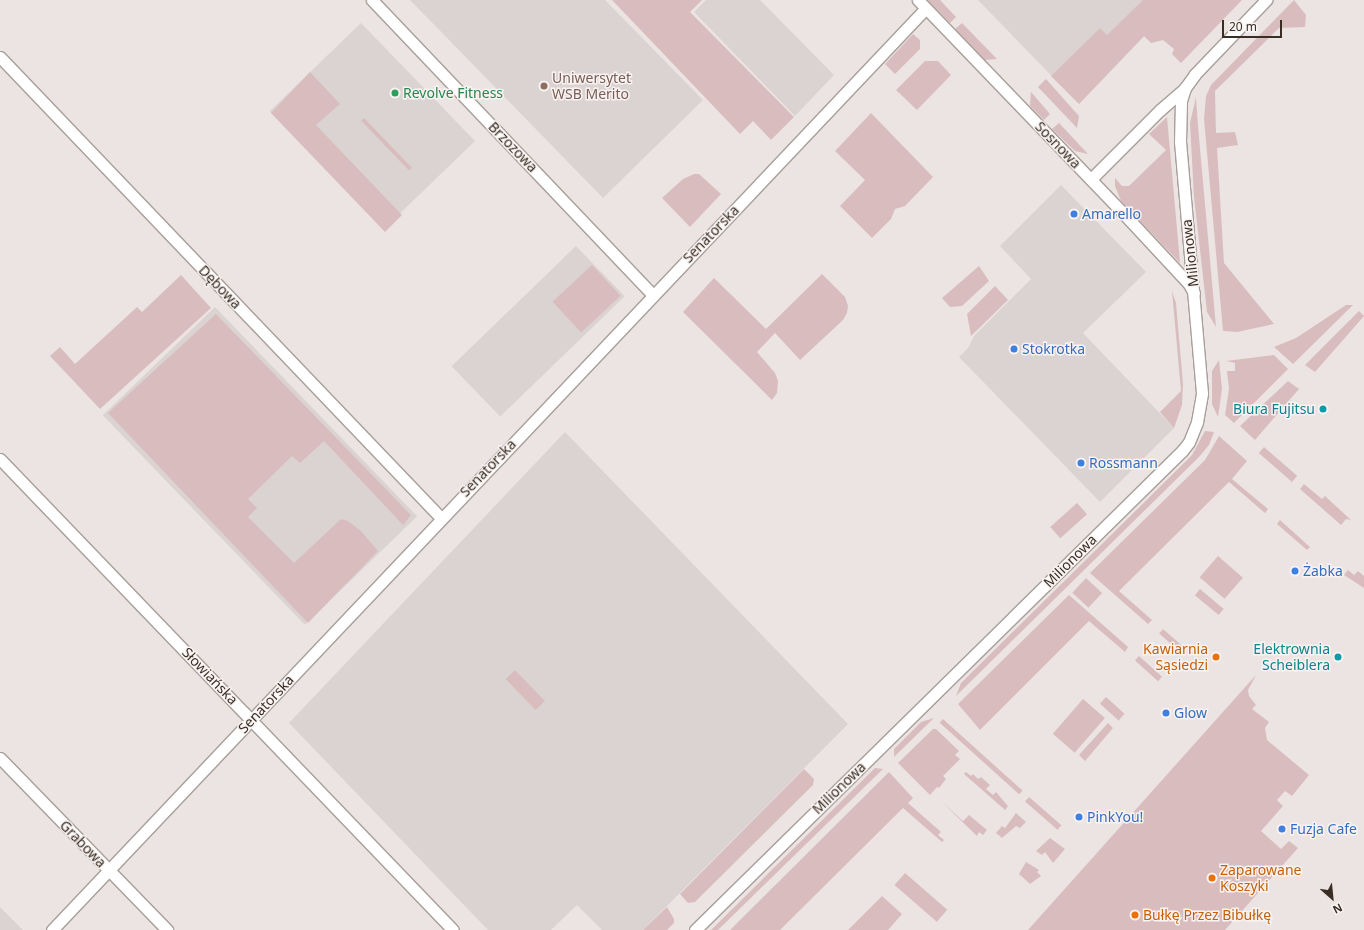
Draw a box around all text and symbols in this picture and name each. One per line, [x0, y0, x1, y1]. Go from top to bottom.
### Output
scale bar [1224, 12, 1284, 38]
text: 20 m [1229, 18, 1257, 35]
place label: Uniwersytet WSB Merito [552, 70, 631, 102]
marker: Uniwersytet WSB Merito [539, 81, 549, 91]
place label: Revolve Fitness [403, 85, 503, 101]
marker: Revolve Fitness [390, 88, 400, 98]
street label: Brzozowa [485, 118, 541, 176]
street label: Sosnowa [1032, 118, 1084, 172]
street label: Senatorska [679, 202, 743, 266]
place label: Amarello [1082, 206, 1141, 222]
marker: Amarello [1069, 209, 1079, 219]
street label: Milionowa [1178, 218, 1202, 288]
street label: Dębowa [195, 262, 245, 312]
place label: Stokrotka [1022, 341, 1085, 357]
marker: Stokrotka [1009, 344, 1019, 354]
place label: Biura Fujitsu [1233, 401, 1315, 417]
marker: Biura Fujitsu [1318, 404, 1328, 414]
street label: Senatorska [456, 436, 520, 500]
place label: Rossmann [1089, 455, 1158, 471]
marker: Rossmann [1076, 458, 1086, 468]
street label: Milionowa [1040, 531, 1100, 591]
place label: Żabka [1303, 563, 1343, 579]
marker: Żabka [1290, 566, 1300, 576]
place label: Kawiarnia Sąsiedzi [1143, 641, 1208, 674]
place label: Elektrownia Scheiblera [1253, 641, 1330, 674]
street label: Słowiańska [179, 644, 241, 708]
marker: Kawiarnia Sąsiedzi [1211, 652, 1221, 662]
marker: Elektrownia Scheiblera [1333, 652, 1343, 662]
street label: Senatorska [235, 671, 297, 737]
place label: Glow [1174, 705, 1207, 721]
marker: Glow [1161, 708, 1171, 718]
street label: Milionowa [809, 758, 869, 818]
place label: PinkYou! [1087, 809, 1143, 825]
marker: PinkYou! [1074, 812, 1084, 822]
street label: Grabowa [56, 817, 110, 871]
place label: Fuzja Cafe [1290, 821, 1357, 837]
marker: Fuzja Cafe [1277, 824, 1287, 834]
place label: Zaparowane Koszyki [1220, 862, 1301, 894]
marker: Zaparowane Koszyki [1207, 873, 1217, 883]
north arrow [1312, 878, 1352, 918]
text: N [1330, 900, 1345, 918]
place label: Bułkę Przez Bibułkę [1143, 907, 1271, 923]
marker: Bułkę Przez Bibułkę [1130, 910, 1140, 920]

